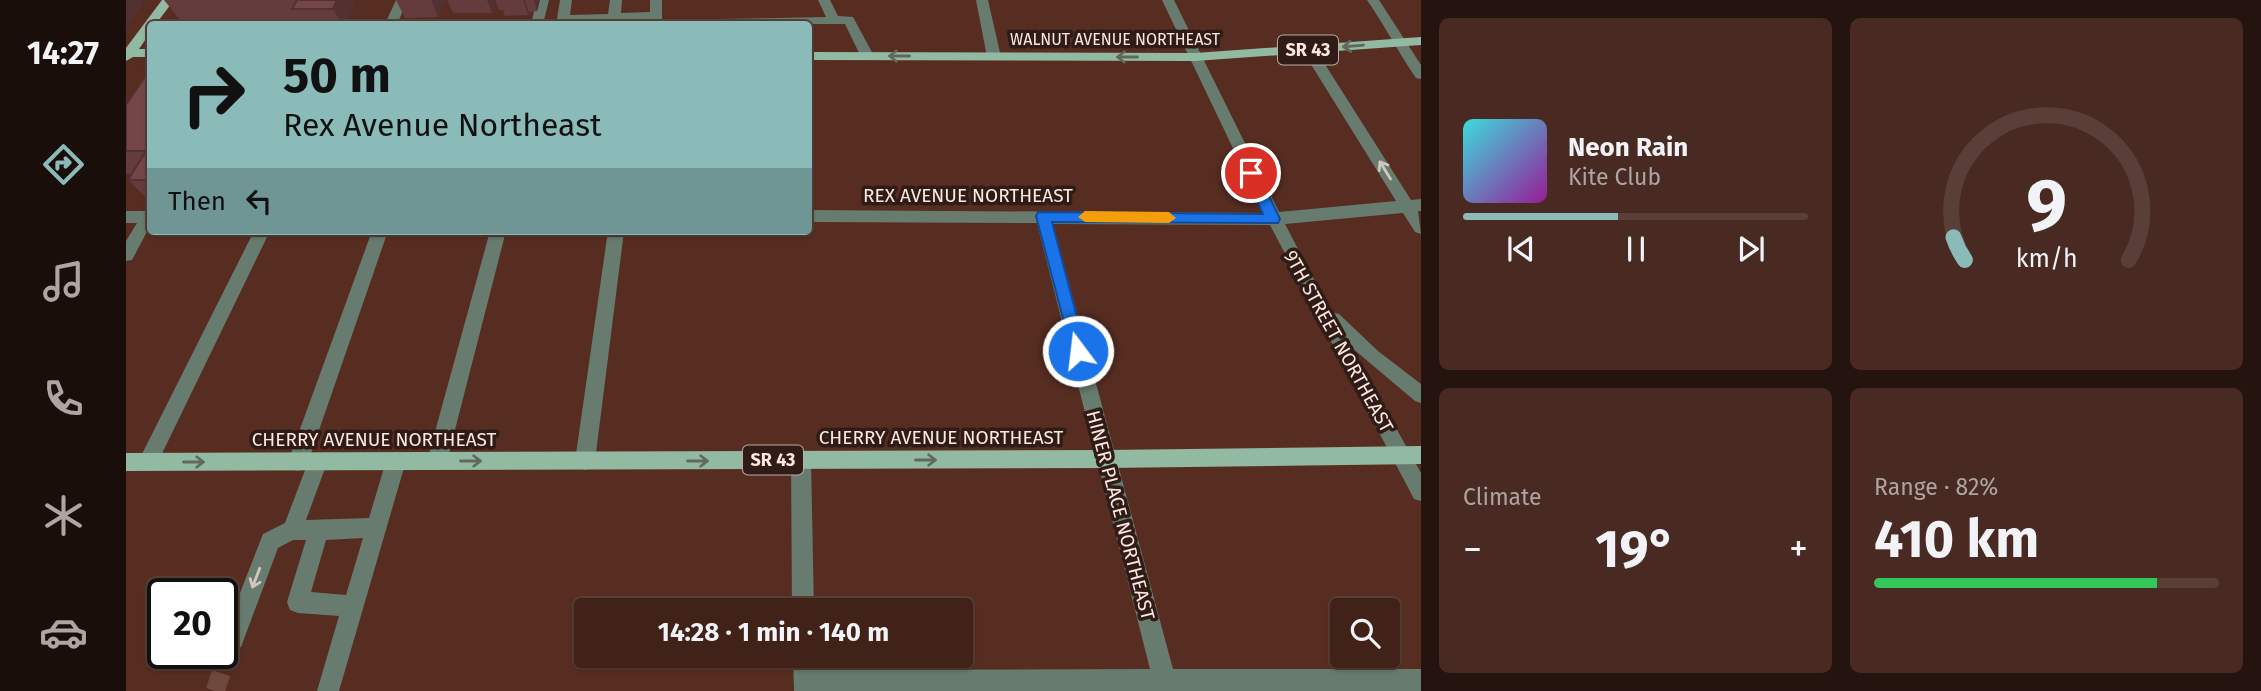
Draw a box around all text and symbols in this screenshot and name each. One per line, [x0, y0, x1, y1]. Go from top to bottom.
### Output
street label: WALNUT AVENUE NORTHEAST [1010, 30, 1221, 49]
text: 14:27 [27, 34, 99, 72]
road number: SR 43 [1278, 36, 1338, 64]
one-way arrow [1342, 40, 1365, 53]
text: 50 m [283, 46, 391, 105]
icon: right [168, 49, 259, 140]
one-way arrow [888, 49, 911, 63]
one-way arrow [1116, 50, 1139, 64]
text: Rex Avenue Northeast [283, 106, 602, 144]
text: Neon Rain [1568, 132, 1688, 163]
icon: directions [39, 140, 88, 189]
pin [1221, 143, 1281, 203]
icon: arrive [1232, 154, 1270, 192]
one-way arrow [1377, 161, 1392, 180]
text: 9 [2026, 162, 2067, 249]
text: Kite Club [1568, 163, 1661, 191]
icon: left [240, 182, 278, 220]
street label: REX AVENUE NORTHEAST [863, 184, 1073, 207]
text: Then [168, 186, 226, 217]
icon: previous [1502, 230, 1540, 268]
icon: pause [1617, 230, 1655, 268]
icon: next [1732, 230, 1770, 268]
text: km/h [2016, 244, 2077, 274]
street label: 9TH STREET NORTHEAST [1279, 246, 1398, 436]
icon: music [39, 257, 88, 306]
position arrow [1041, 314, 1115, 388]
icon: phone [39, 374, 88, 423]
street label: HINER PLACE NORTHEAST [1081, 408, 1160, 623]
street label: CHERRY AVENUE NORTHEAST [819, 426, 1063, 449]
street label: CHERRY AVENUE NORTHEAST [252, 428, 496, 451]
road number: SR 43 [743, 446, 803, 474]
one-way arrow [914, 453, 937, 467]
one-way arrow [459, 454, 482, 468]
one-way arrow [686, 454, 709, 468]
one-way arrow [182, 455, 205, 469]
text: Range · 82% [1874, 473, 1998, 501]
text: Climate [1463, 483, 1542, 511]
icon: climate [39, 491, 88, 540]
text: 410 km [1874, 508, 2039, 571]
text: 19° [1595, 518, 1676, 581]
text: − [1463, 526, 1482, 572]
text: + [1789, 526, 1808, 572]
one-way arrow [249, 567, 261, 589]
speed limit sign: 20 [147, 578, 238, 669]
map controls [1330, 598, 1400, 668]
button: search [1330, 598, 1400, 668]
icon: car [39, 608, 88, 657]
text: 14:28 · 1 min · 140 m [658, 617, 889, 648]

